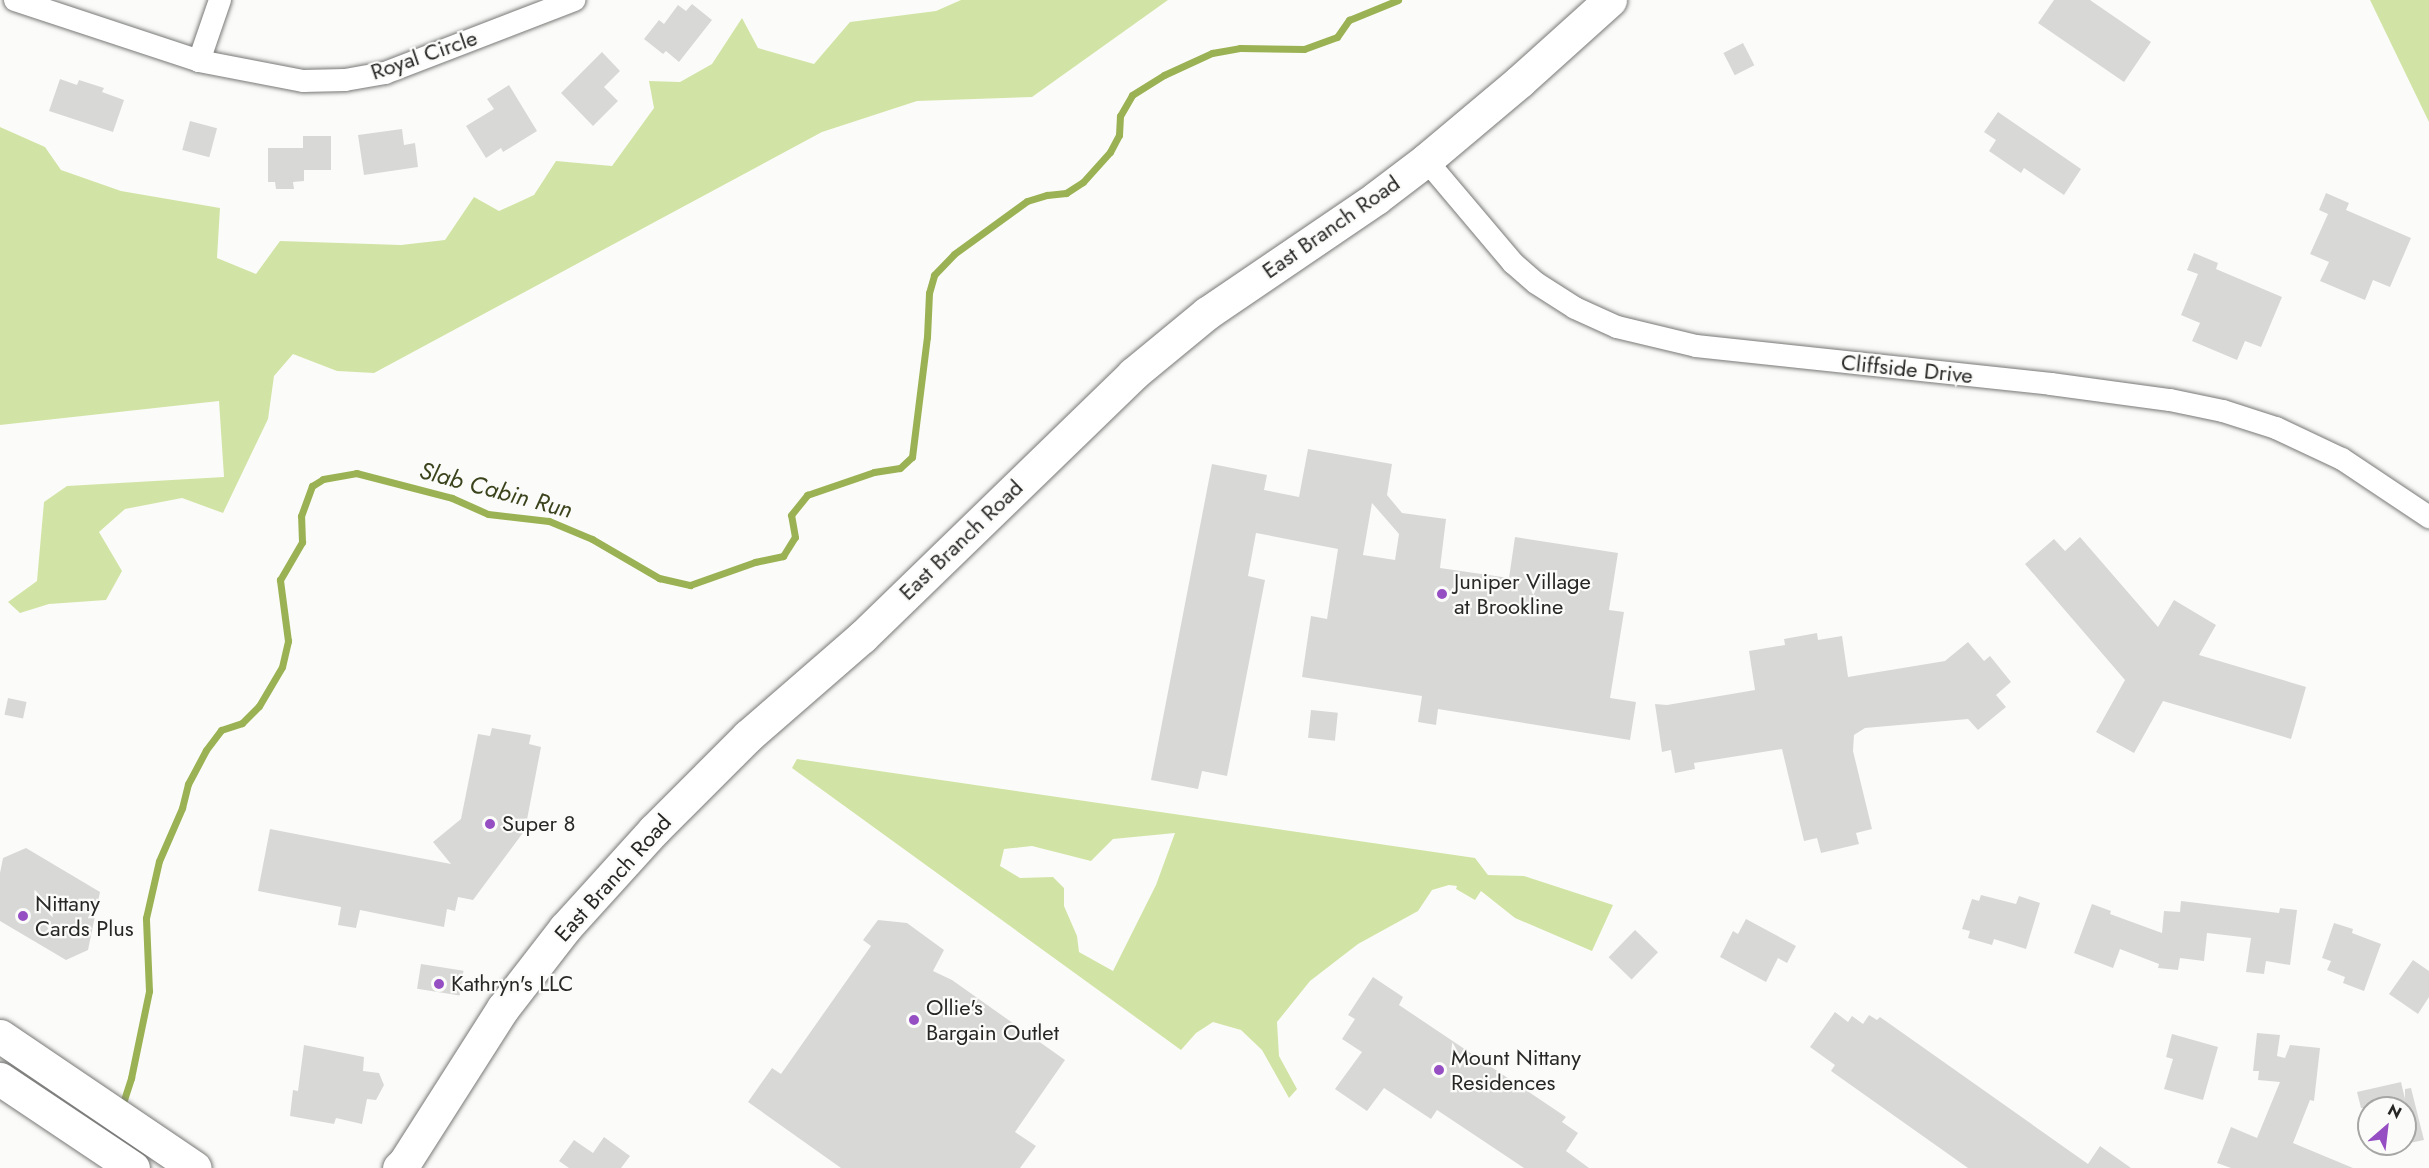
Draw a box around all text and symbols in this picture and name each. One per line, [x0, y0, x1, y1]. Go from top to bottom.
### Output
street label: Royal Circle [367, 24, 481, 86]
street label: East Branch Road [1257, 170, 1405, 284]
street label: Cliffside Drive [1840, 349, 1974, 389]
water label: Slab Cabin Run [416, 456, 576, 524]
street label: East Branch Road [894, 474, 1028, 606]
place label: Juniper Village at Brookline [1454, 568, 1591, 620]
marker: Juniper Village at Brookline [1435, 587, 1449, 601]
street label: East Branch Road [549, 809, 677, 947]
place label: Super 8 [502, 811, 576, 837]
marker: Super 8 [483, 817, 497, 831]
place label: Nittany Cards Plus [35, 890, 134, 942]
marker: Nittany Cards Plus [16, 909, 30, 923]
place label: Kathryn's LLC [451, 971, 573, 997]
marker: Kathryn's LLC [432, 977, 446, 991]
place label: Ollie's Bargain Outlet [926, 994, 1059, 1046]
marker: Ollie's Bargain Outlet [907, 1013, 921, 1027]
place label: Mount Nittany Residences [1451, 1044, 1581, 1096]
marker: Mount Nittany Residences [1432, 1063, 1446, 1077]
north arrow [2357, 1096, 2417, 1156]
text: N [2384, 1098, 2406, 1125]

